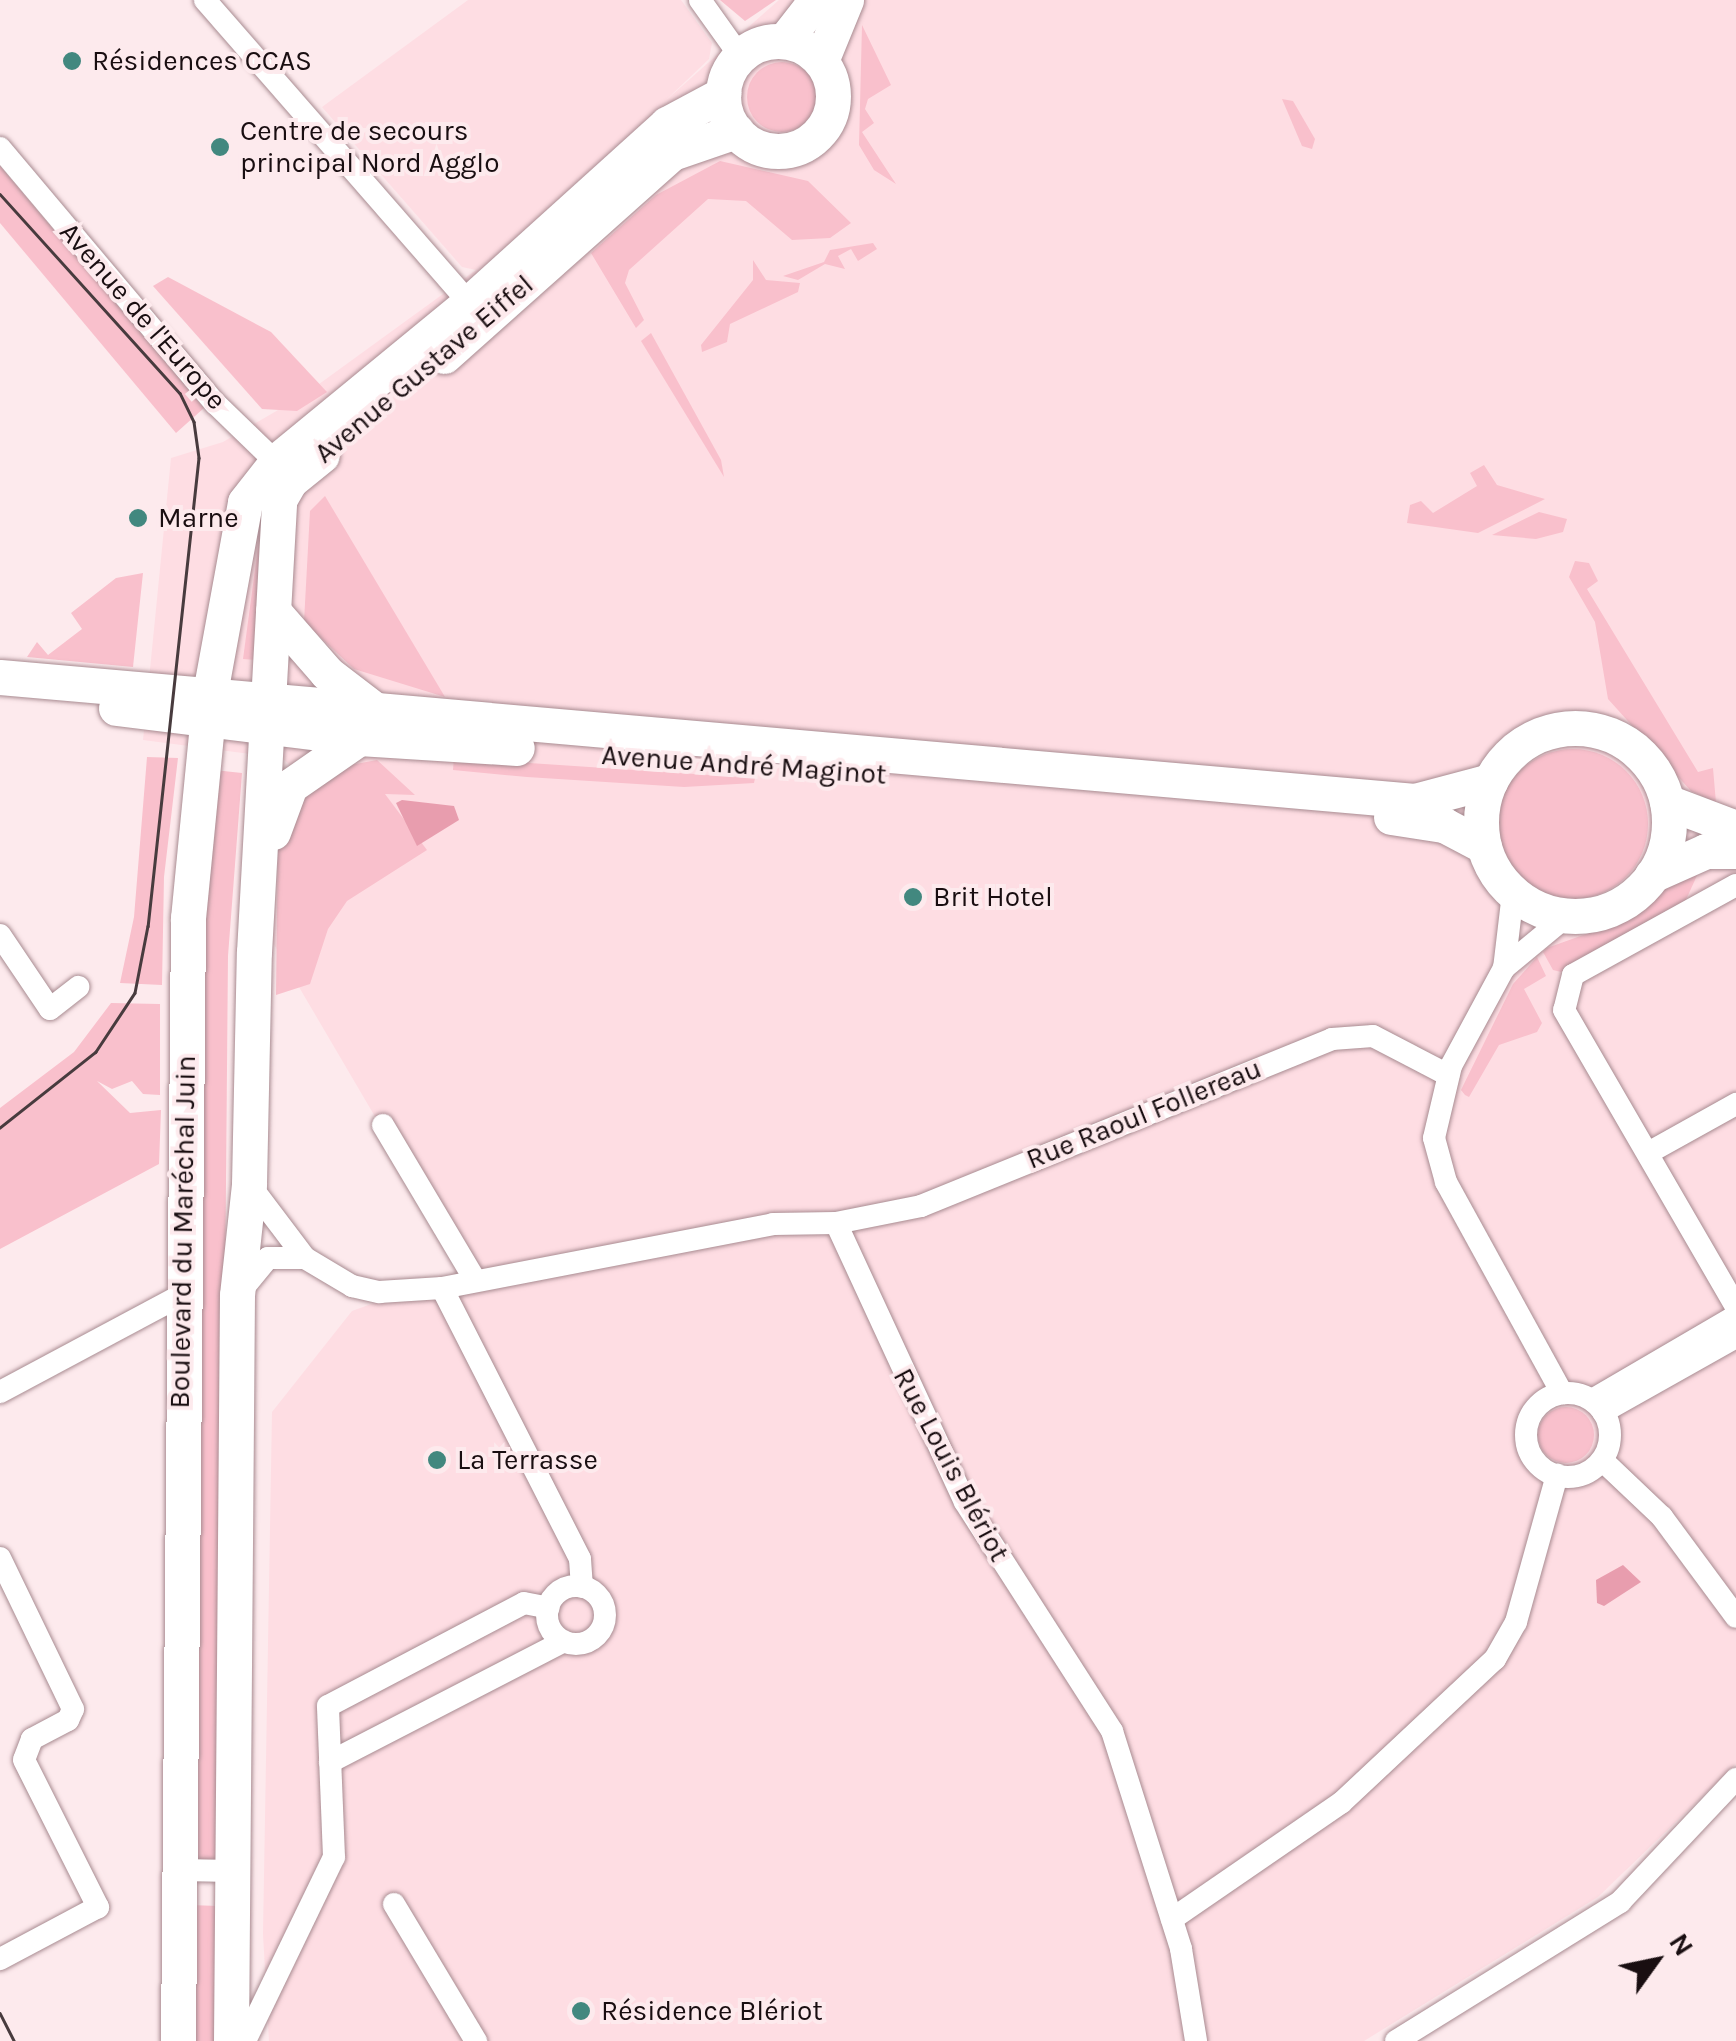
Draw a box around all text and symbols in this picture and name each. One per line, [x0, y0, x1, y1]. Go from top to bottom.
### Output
place label: Résidences CCAS [92, 44, 312, 78]
marker: Résidences CCAS [61, 50, 83, 72]
place label: Centre de secours principal Nord Agglo [240, 114, 499, 180]
marker: Centre de secours principal Nord Agglo [209, 136, 231, 158]
street label: Avenue de l'Europe [53, 216, 233, 416]
street label: Avenue Gustave Eiffel [308, 268, 540, 470]
place label: Marne [158, 501, 239, 535]
marker: Marne [127, 507, 149, 529]
street label: Avenue André Maginot [600, 738, 888, 792]
place label: Brit Hotel [933, 880, 1053, 914]
marker: Brit Hotel [902, 886, 924, 908]
street label: Rue Raoul Follereau [1022, 1051, 1266, 1177]
street label: Boulevard du Maréchal Juin [163, 1055, 203, 1409]
street label: Rue Louis Blériot [886, 1363, 1016, 1567]
place label: La Terrasse [457, 1443, 598, 1477]
marker: La Terrasse [426, 1449, 448, 1471]
north arrow [1606, 1911, 1706, 2011]
text: N [1662, 1927, 1701, 1962]
place label: Résidence Blériot [601, 1994, 823, 2028]
marker: Résidence Blériot [570, 2000, 592, 2022]

